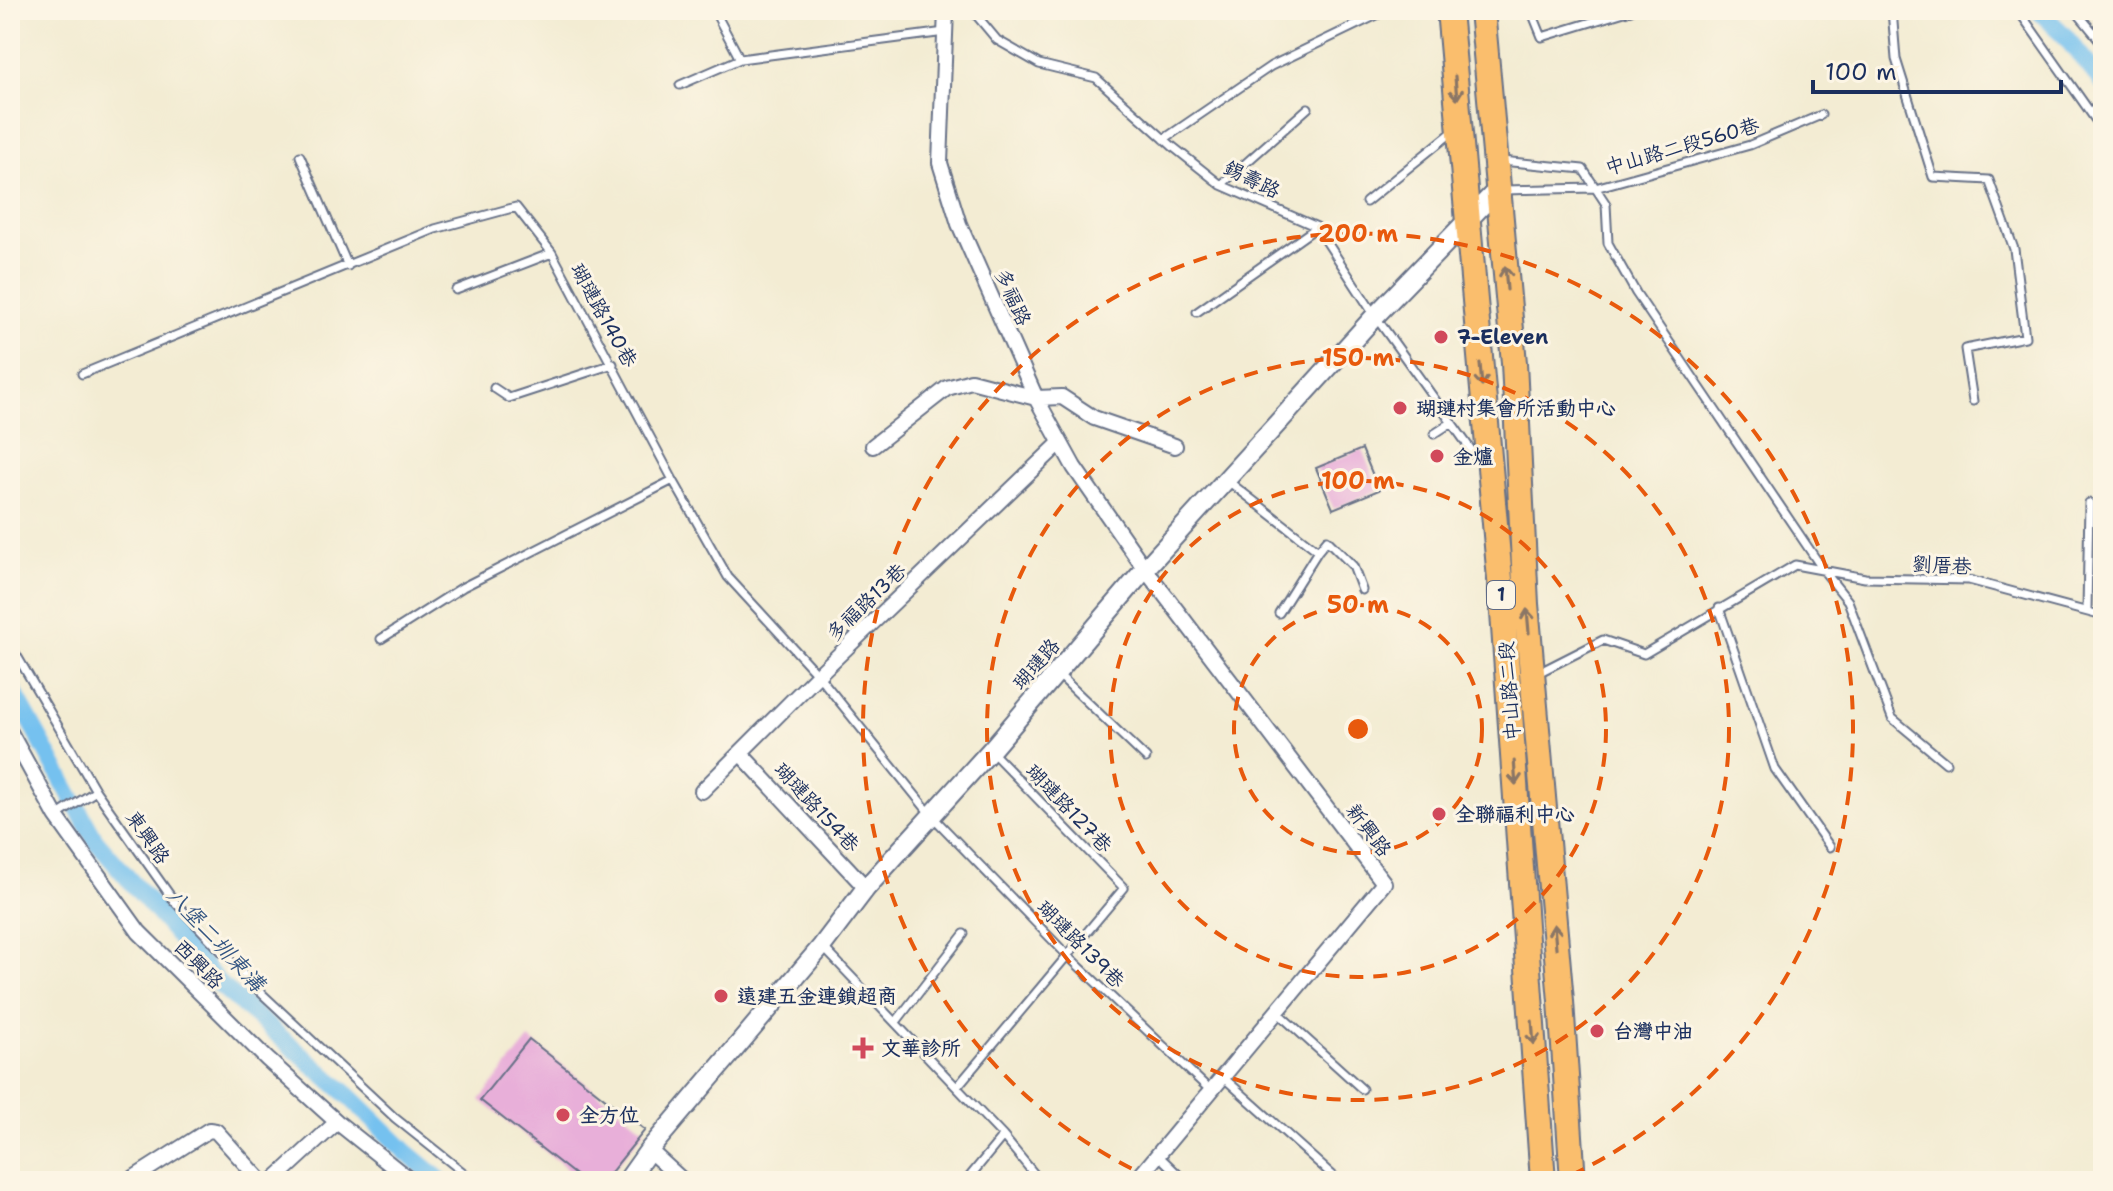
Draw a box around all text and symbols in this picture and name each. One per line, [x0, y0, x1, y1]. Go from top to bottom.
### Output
scale bar [1813, 44, 2061, 94]
text: 100 m [1825, 56, 1897, 88]
one-way arrow [1449, 74, 1464, 101]
street label: 中山路二段560巷 [1602, 111, 1763, 180]
street label: 錫壽路 [1219, 154, 1286, 204]
text: 200 m [1318, 218, 1398, 250]
street label: 瑚璉路140巷 [565, 258, 644, 373]
street label: 多福路 [989, 264, 1037, 331]
one-way arrow [1498, 265, 1513, 292]
place label: 7-Eleven [1457, 324, 1548, 350]
marker: 7-Eleven [1432, 328, 1450, 346]
text: 150 m [1322, 342, 1394, 374]
one-way arrow [1474, 361, 1489, 388]
place label: 瑚璉村集會所活動中心 [1416, 395, 1616, 421]
marker: 瑚璉村集會所活動中心 [1391, 399, 1409, 417]
place label: 金爐 [1453, 443, 1494, 469]
marker: 金爐 [1428, 447, 1446, 465]
text: 100 m [1321, 465, 1395, 497]
street label: 劉厝巷 [1911, 550, 1974, 580]
street label: 多福路13巷 [821, 557, 912, 647]
road number: 1 [1487, 581, 1515, 609]
text: 50 m [1327, 589, 1389, 621]
one-way arrow [1520, 608, 1535, 635]
street label: 瑚璉路 [1007, 632, 1066, 695]
street label: 中山路二段 [1493, 640, 1525, 742]
centre of rings [1344, 715, 1372, 743]
street label: 瑚璉路154巷 [769, 757, 866, 858]
street label: 瑚璉路127巷 [1020, 758, 1119, 859]
one-way arrow [1508, 759, 1523, 786]
street label: 新興路 [1341, 798, 1398, 863]
place label: 全聯福利中心 [1455, 801, 1575, 827]
street label: 東興路 [120, 805, 176, 870]
marker: 全聯福利中心 [1430, 805, 1448, 823]
water label: 八堡二圳東溝 [160, 881, 273, 999]
street label: 瑚璉路139巷 [1031, 894, 1131, 994]
one-way arrow [1547, 923, 1562, 950]
street label: 西興路 [169, 934, 230, 995]
place label: 遠建五金連鎖超商 [737, 983, 897, 1009]
marker: 遠建五金連鎖超商 [712, 987, 730, 1005]
place label: 台灣中油 [1613, 1018, 1693, 1044]
one-way arrow [1526, 1019, 1541, 1045]
marker: 台灣中油 [1588, 1022, 1606, 1040]
place label: 文華診所 [881, 1035, 961, 1061]
marker: 文華診所 [852, 1037, 874, 1059]
place label: 全方位 [579, 1102, 639, 1128]
marker: 全方位 [554, 1106, 572, 1124]

